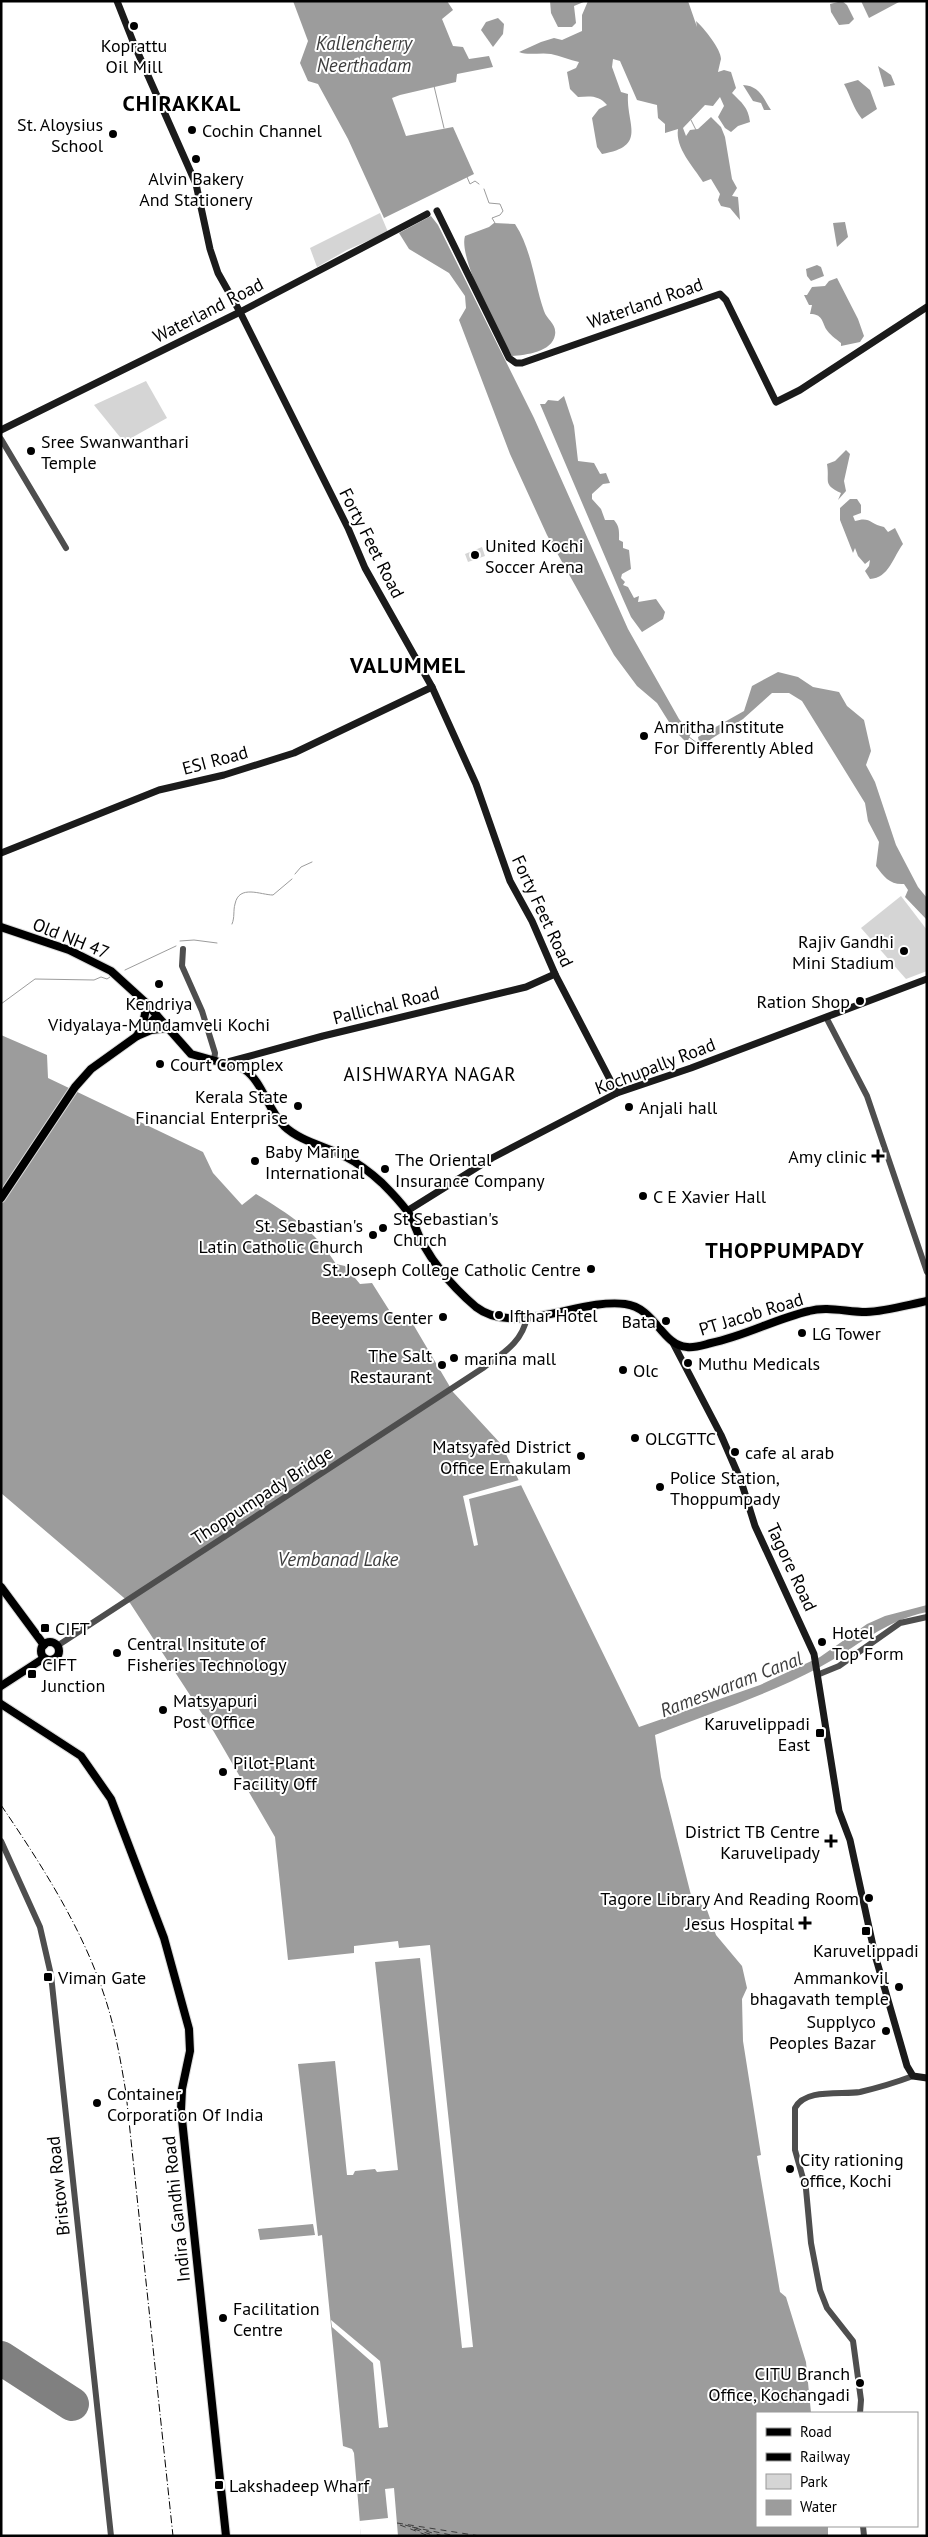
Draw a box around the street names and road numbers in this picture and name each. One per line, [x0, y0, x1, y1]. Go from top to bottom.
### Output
street label: Waterland Road [149, 272, 267, 348]
street label: Waterland Road [584, 272, 706, 334]
street label: Forty Feet Road [334, 484, 410, 602]
street label: ESI Road [179, 740, 251, 780]
street label: Forty Feet Road [507, 851, 579, 971]
street label: Old NH 47 [29, 912, 113, 964]
street label: Pallichal Road [330, 981, 442, 1029]
street label: Kochupally Road [591, 1032, 719, 1100]
street label: PT Jacob Road [696, 1287, 806, 1341]
street label: Thoppumpady Bridge [187, 1441, 337, 1549]
street label: Tagore Road [762, 1519, 822, 1615]
street label: Bristow Road [41, 2135, 75, 2237]
street label: Indira Gandhi Road [157, 2135, 195, 2283]

